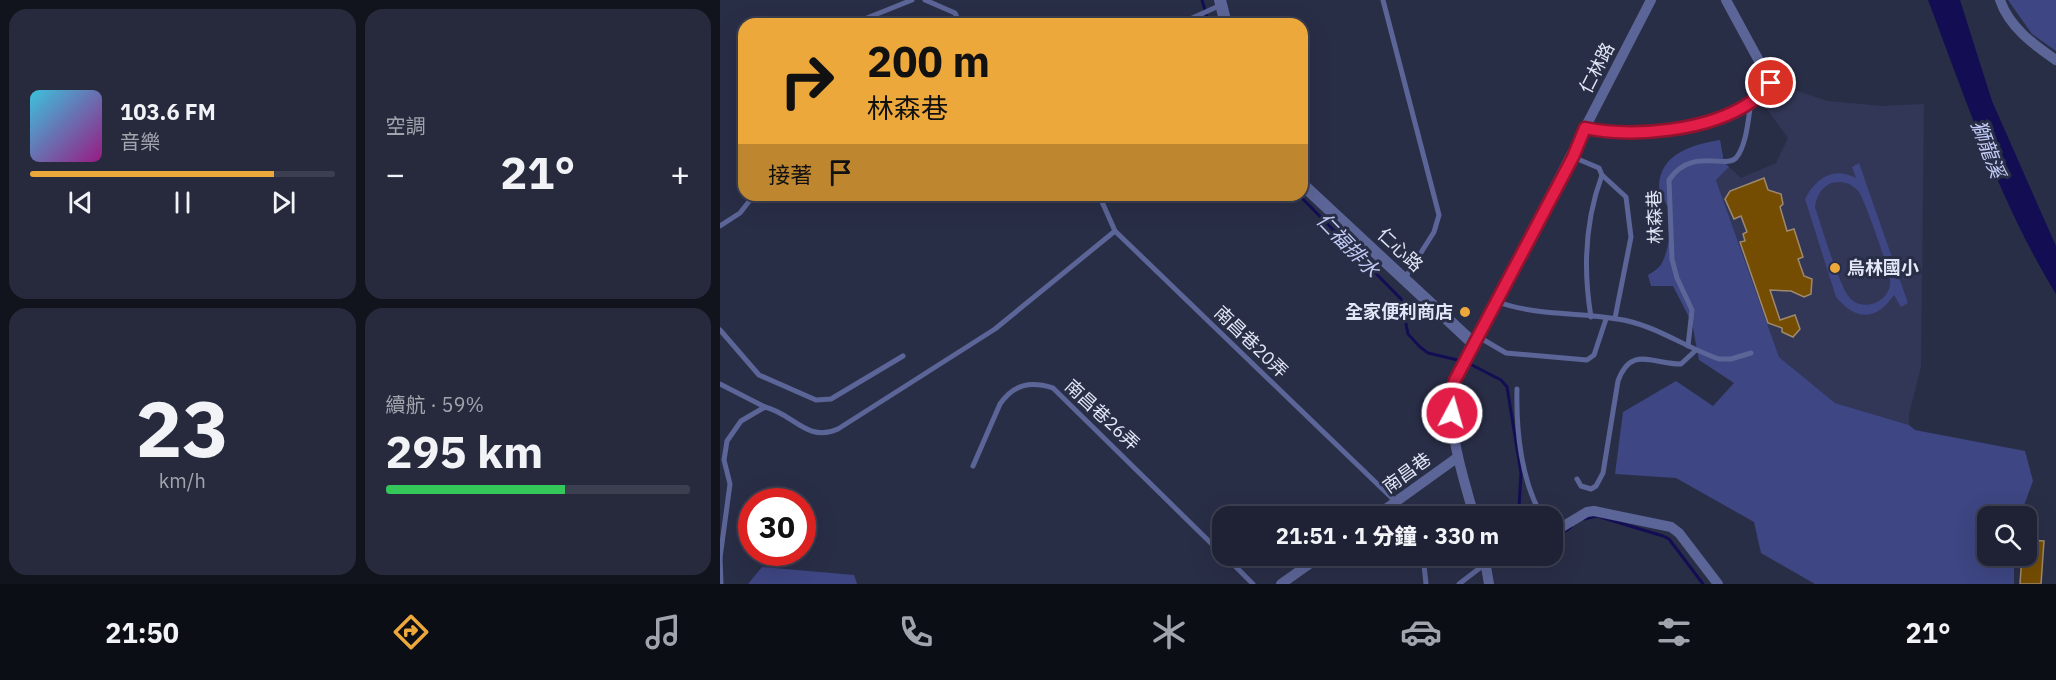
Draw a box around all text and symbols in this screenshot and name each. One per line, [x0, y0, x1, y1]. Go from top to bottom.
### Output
text: 200 m [867, 34, 990, 89]
street label: 仁林路 [1574, 38, 1619, 97]
icon: right [768, 42, 846, 120]
pin [1745, 57, 1796, 108]
icon: arrive [1754, 66, 1787, 99]
text: 林森巷 [867, 90, 948, 125]
text: 103.6 FM [120, 97, 216, 126]
text: 空調 [386, 112, 426, 139]
water label: 獅龍溪 [1965, 116, 2013, 184]
text: 音樂 [120, 128, 160, 155]
text: 21° [500, 143, 575, 201]
text: − [386, 152, 405, 195]
text: + [670, 152, 690, 195]
icon: arrive [824, 156, 857, 189]
text: 接著 [768, 160, 812, 189]
icon: previous [64, 186, 97, 219]
icon: pause [166, 186, 199, 219]
icon: next [267, 186, 300, 219]
street label: 林森巷 [1642, 190, 1667, 244]
water label: 仁福排水 [1311, 207, 1387, 284]
street label: 仁心路 [1373, 223, 1428, 276]
place label: 烏林國小 [1847, 256, 1919, 279]
marker: 烏林國小 [1828, 261, 1842, 275]
place label: 全家便利商店 [1345, 300, 1453, 323]
street label: 南昌巷20弄 [1210, 301, 1293, 382]
marker: 全家便利商店 [1458, 305, 1472, 319]
street label: 南昌巷26弄 [1060, 374, 1144, 455]
text: 23 [135, 377, 229, 478]
position arrow [1420, 381, 1484, 445]
text: 續航 · 59% [386, 391, 484, 418]
text: 295 km [386, 422, 543, 480]
street label: 南昌巷 [1378, 447, 1435, 498]
text: km/h [159, 467, 206, 494]
speed limit sign: 30 [738, 488, 816, 566]
map controls [1977, 506, 2037, 566]
button: search [1977, 506, 2037, 566]
text: 21:51 · 1 分鐘 · 330 m [1276, 521, 1499, 550]
icon: directions [390, 611, 432, 653]
icon: music [642, 611, 684, 653]
icon: phone [895, 611, 937, 653]
icon: climate [1148, 611, 1190, 653]
icon: car [1400, 611, 1442, 653]
icon: filters [1653, 611, 1695, 653]
text: 21:50 [105, 615, 179, 650]
text: 21° [1906, 615, 1951, 650]

